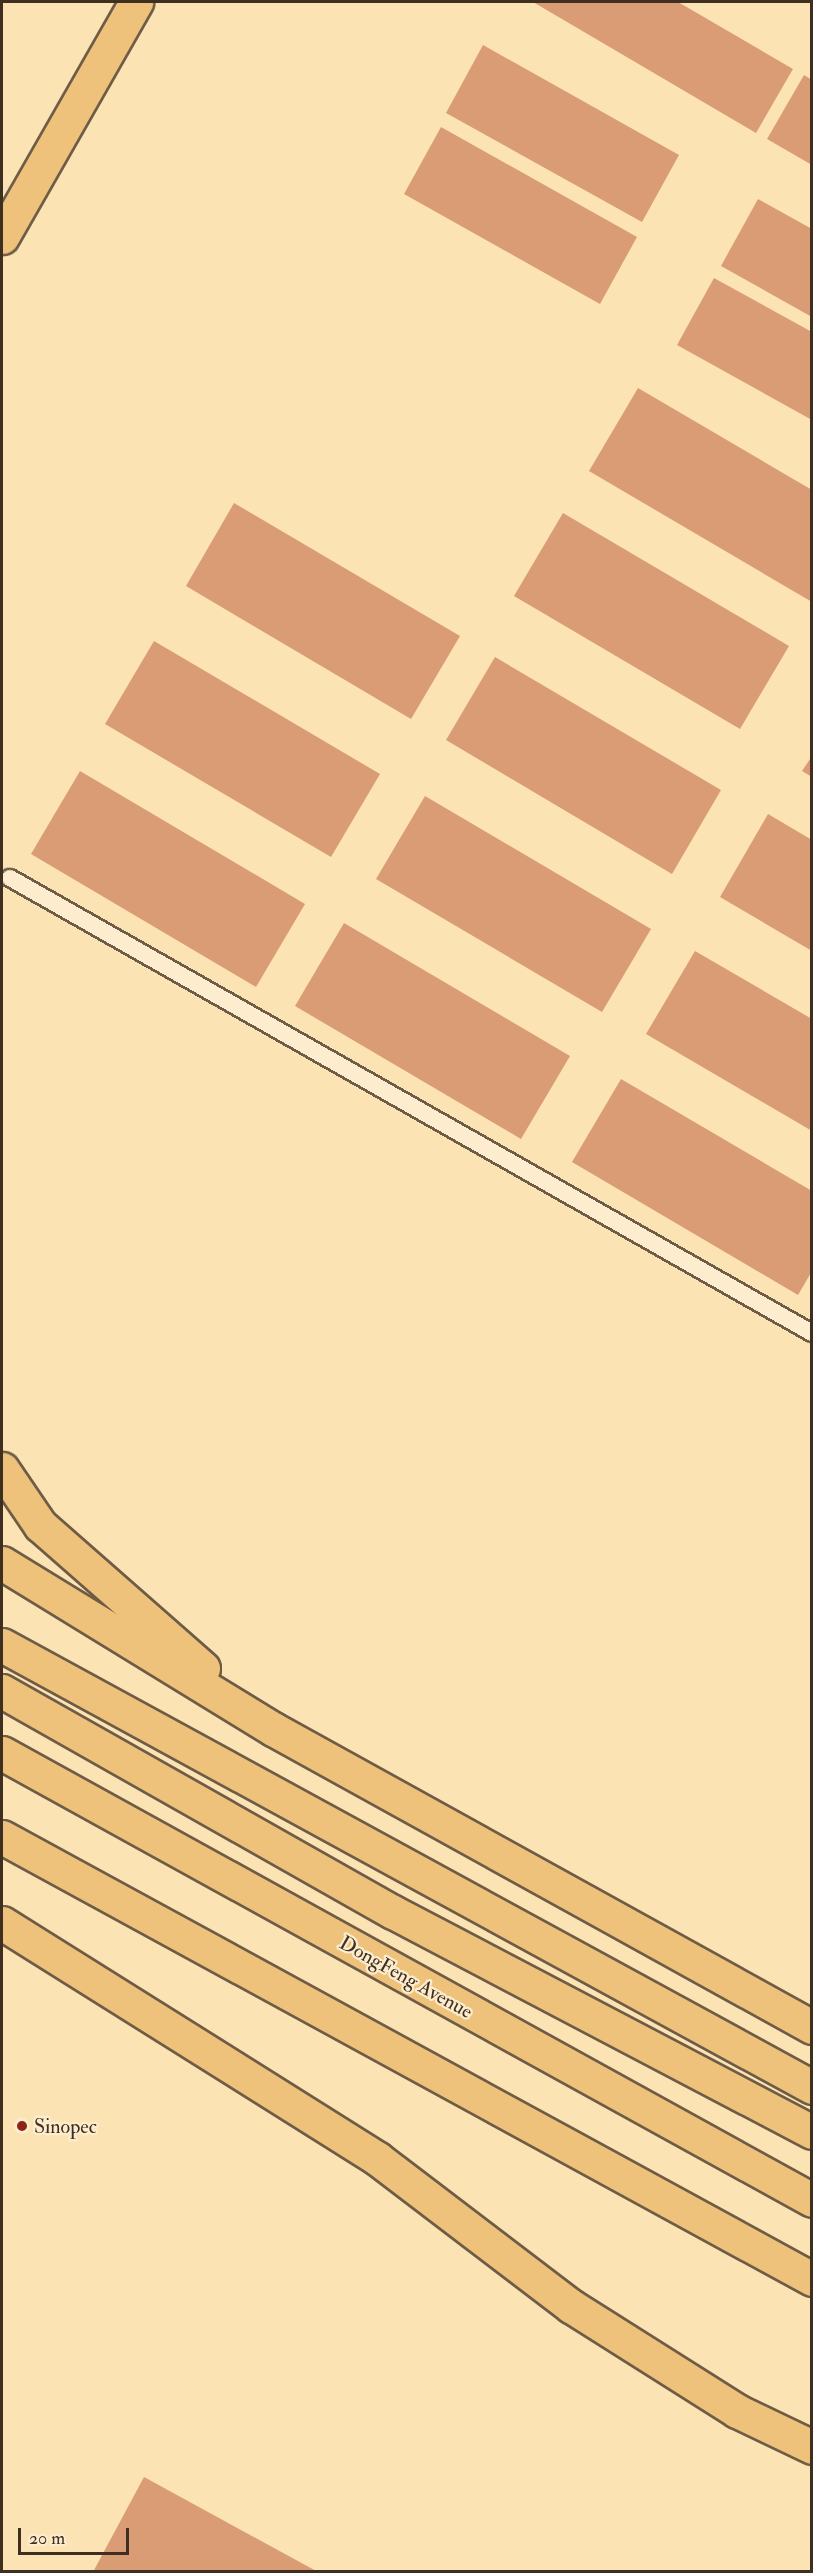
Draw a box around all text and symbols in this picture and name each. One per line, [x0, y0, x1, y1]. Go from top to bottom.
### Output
street label: DongFeng Avenue [335, 1930, 477, 2024]
place label: Sinopec [34, 2114, 97, 2138]
marker: Sinopec [15, 2119, 29, 2133]
scale bar [21, 2516, 132, 2554]
text: 20 m [29, 2527, 65, 2550]

